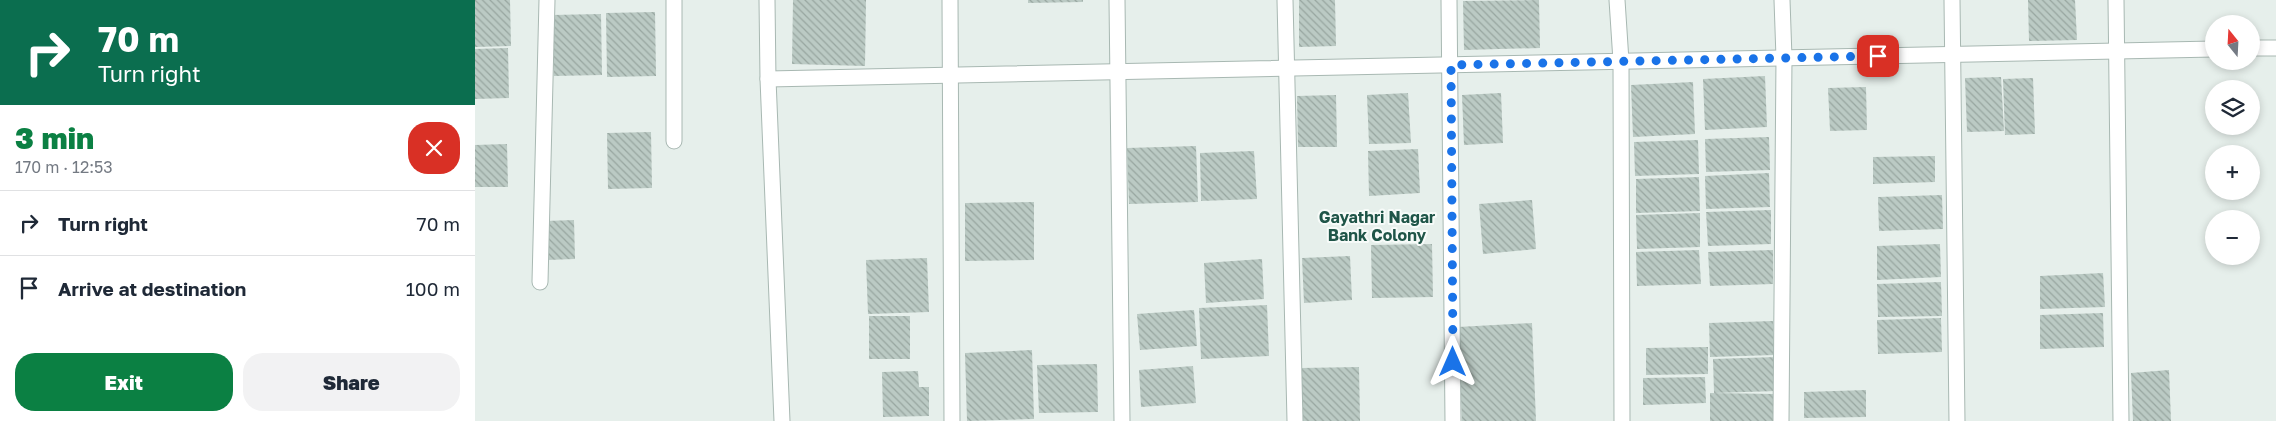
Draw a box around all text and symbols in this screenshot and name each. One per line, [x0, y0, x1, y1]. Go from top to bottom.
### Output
north arrow [2205, 15, 2260, 70]
map controls [2205, 15, 2260, 265]
text: 70 m [98, 18, 179, 60]
icon: right [15, 20, 80, 85]
pin [1857, 35, 1899, 77]
icon: arrive [1864, 42, 1892, 70]
text: Turn right [98, 60, 201, 87]
button: layers [2205, 80, 2260, 135]
text: 3 min [15, 120, 94, 156]
button: close [408, 122, 460, 174]
button: + [2205, 145, 2260, 200]
text: 170 m · 12:53 [15, 157, 113, 177]
district label: Gayathri Nagar Bank Colony [1319, 207, 1435, 245]
icon: right [15, 209, 43, 237]
button: − [2205, 210, 2260, 265]
text: Turn right [58, 212, 148, 235]
text: 70 m [417, 212, 460, 235]
icon: arrive [15, 274, 43, 302]
text: Arrive at destination [58, 277, 246, 300]
text: 100 m [406, 277, 460, 300]
position arrow [1426, 335, 1478, 387]
button: Exit [15, 353, 233, 411]
button: Share [243, 353, 460, 411]

